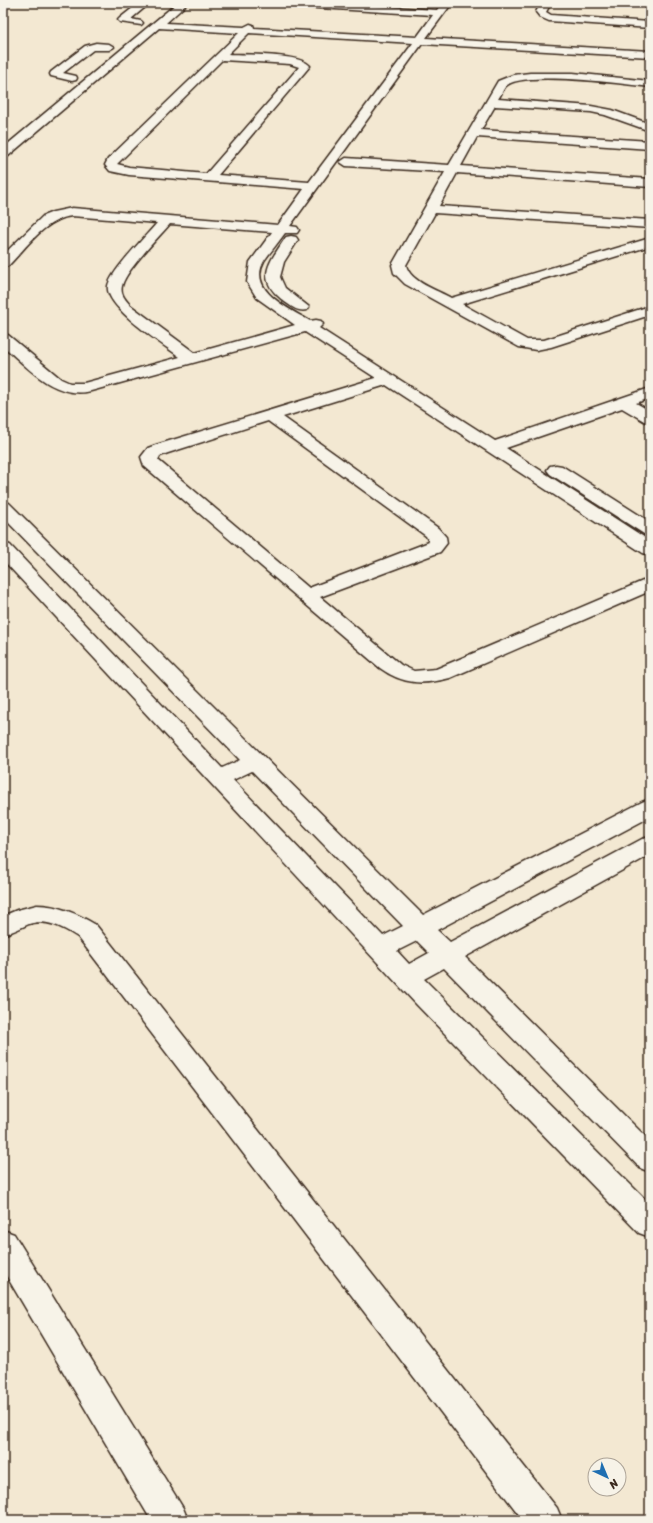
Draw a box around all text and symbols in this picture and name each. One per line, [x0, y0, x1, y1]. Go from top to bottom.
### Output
north arrow [587, 1457, 627, 1497]
text: N [604, 1474, 624, 1494]

